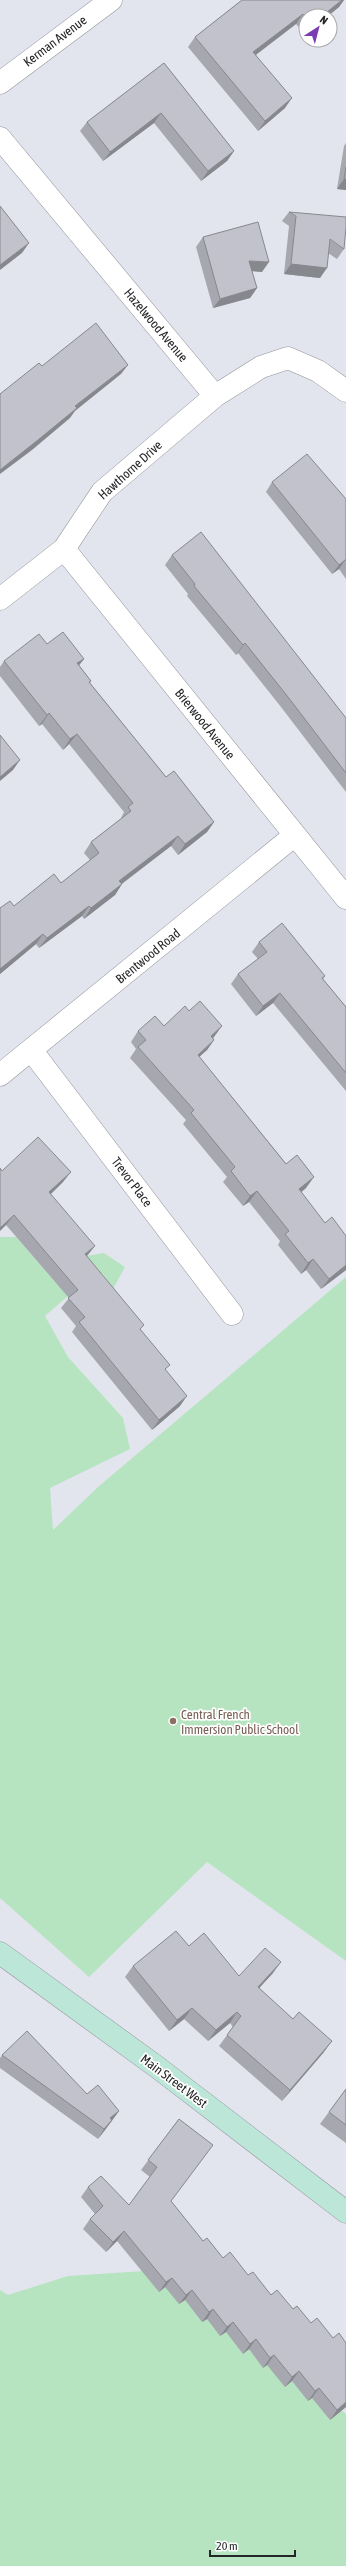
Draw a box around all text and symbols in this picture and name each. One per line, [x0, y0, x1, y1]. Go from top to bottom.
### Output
north arrow [298, 8, 338, 48]
street label: Kerman Avenue [20, 12, 90, 70]
text: N [318, 13, 330, 27]
street label: Hazelwood Avenue [121, 285, 191, 365]
street label: Hawthorne Drive [95, 437, 165, 503]
street label: Brierwood Avenue [172, 686, 238, 762]
street label: Brentwood Road [113, 925, 183, 987]
street label: Trevor Place [109, 1154, 156, 1210]
place label: Central French Immersion Public School [181, 1707, 299, 1737]
marker: Central French Immersion Public School [168, 1716, 178, 1726]
street label: Main Street West [138, 2051, 210, 2111]
scale bar [210, 2532, 295, 2558]
text: 20 m [216, 2539, 238, 2553]

